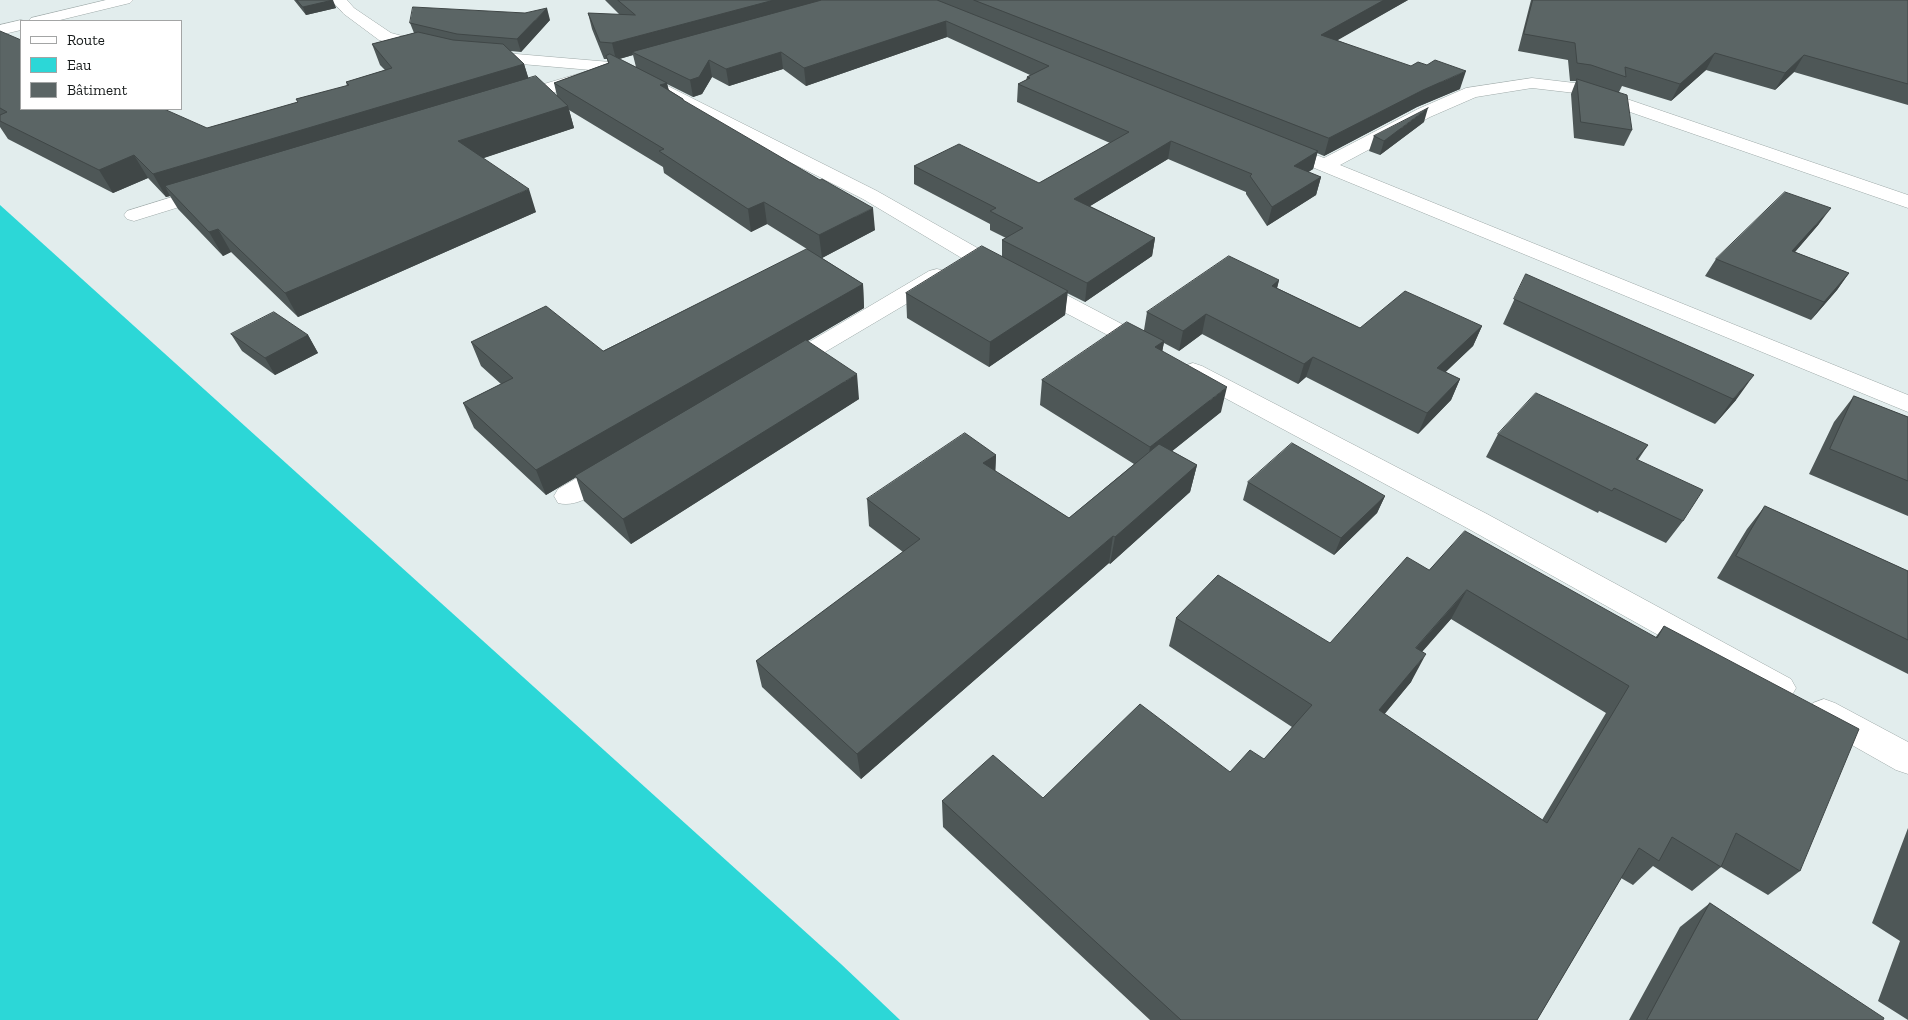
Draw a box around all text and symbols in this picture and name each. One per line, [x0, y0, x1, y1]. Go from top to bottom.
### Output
legend [20, 20, 182, 110]
text: Route [67, 31, 105, 49]
text: Eau [67, 56, 91, 74]
text: Bâtiment [67, 81, 127, 99]

